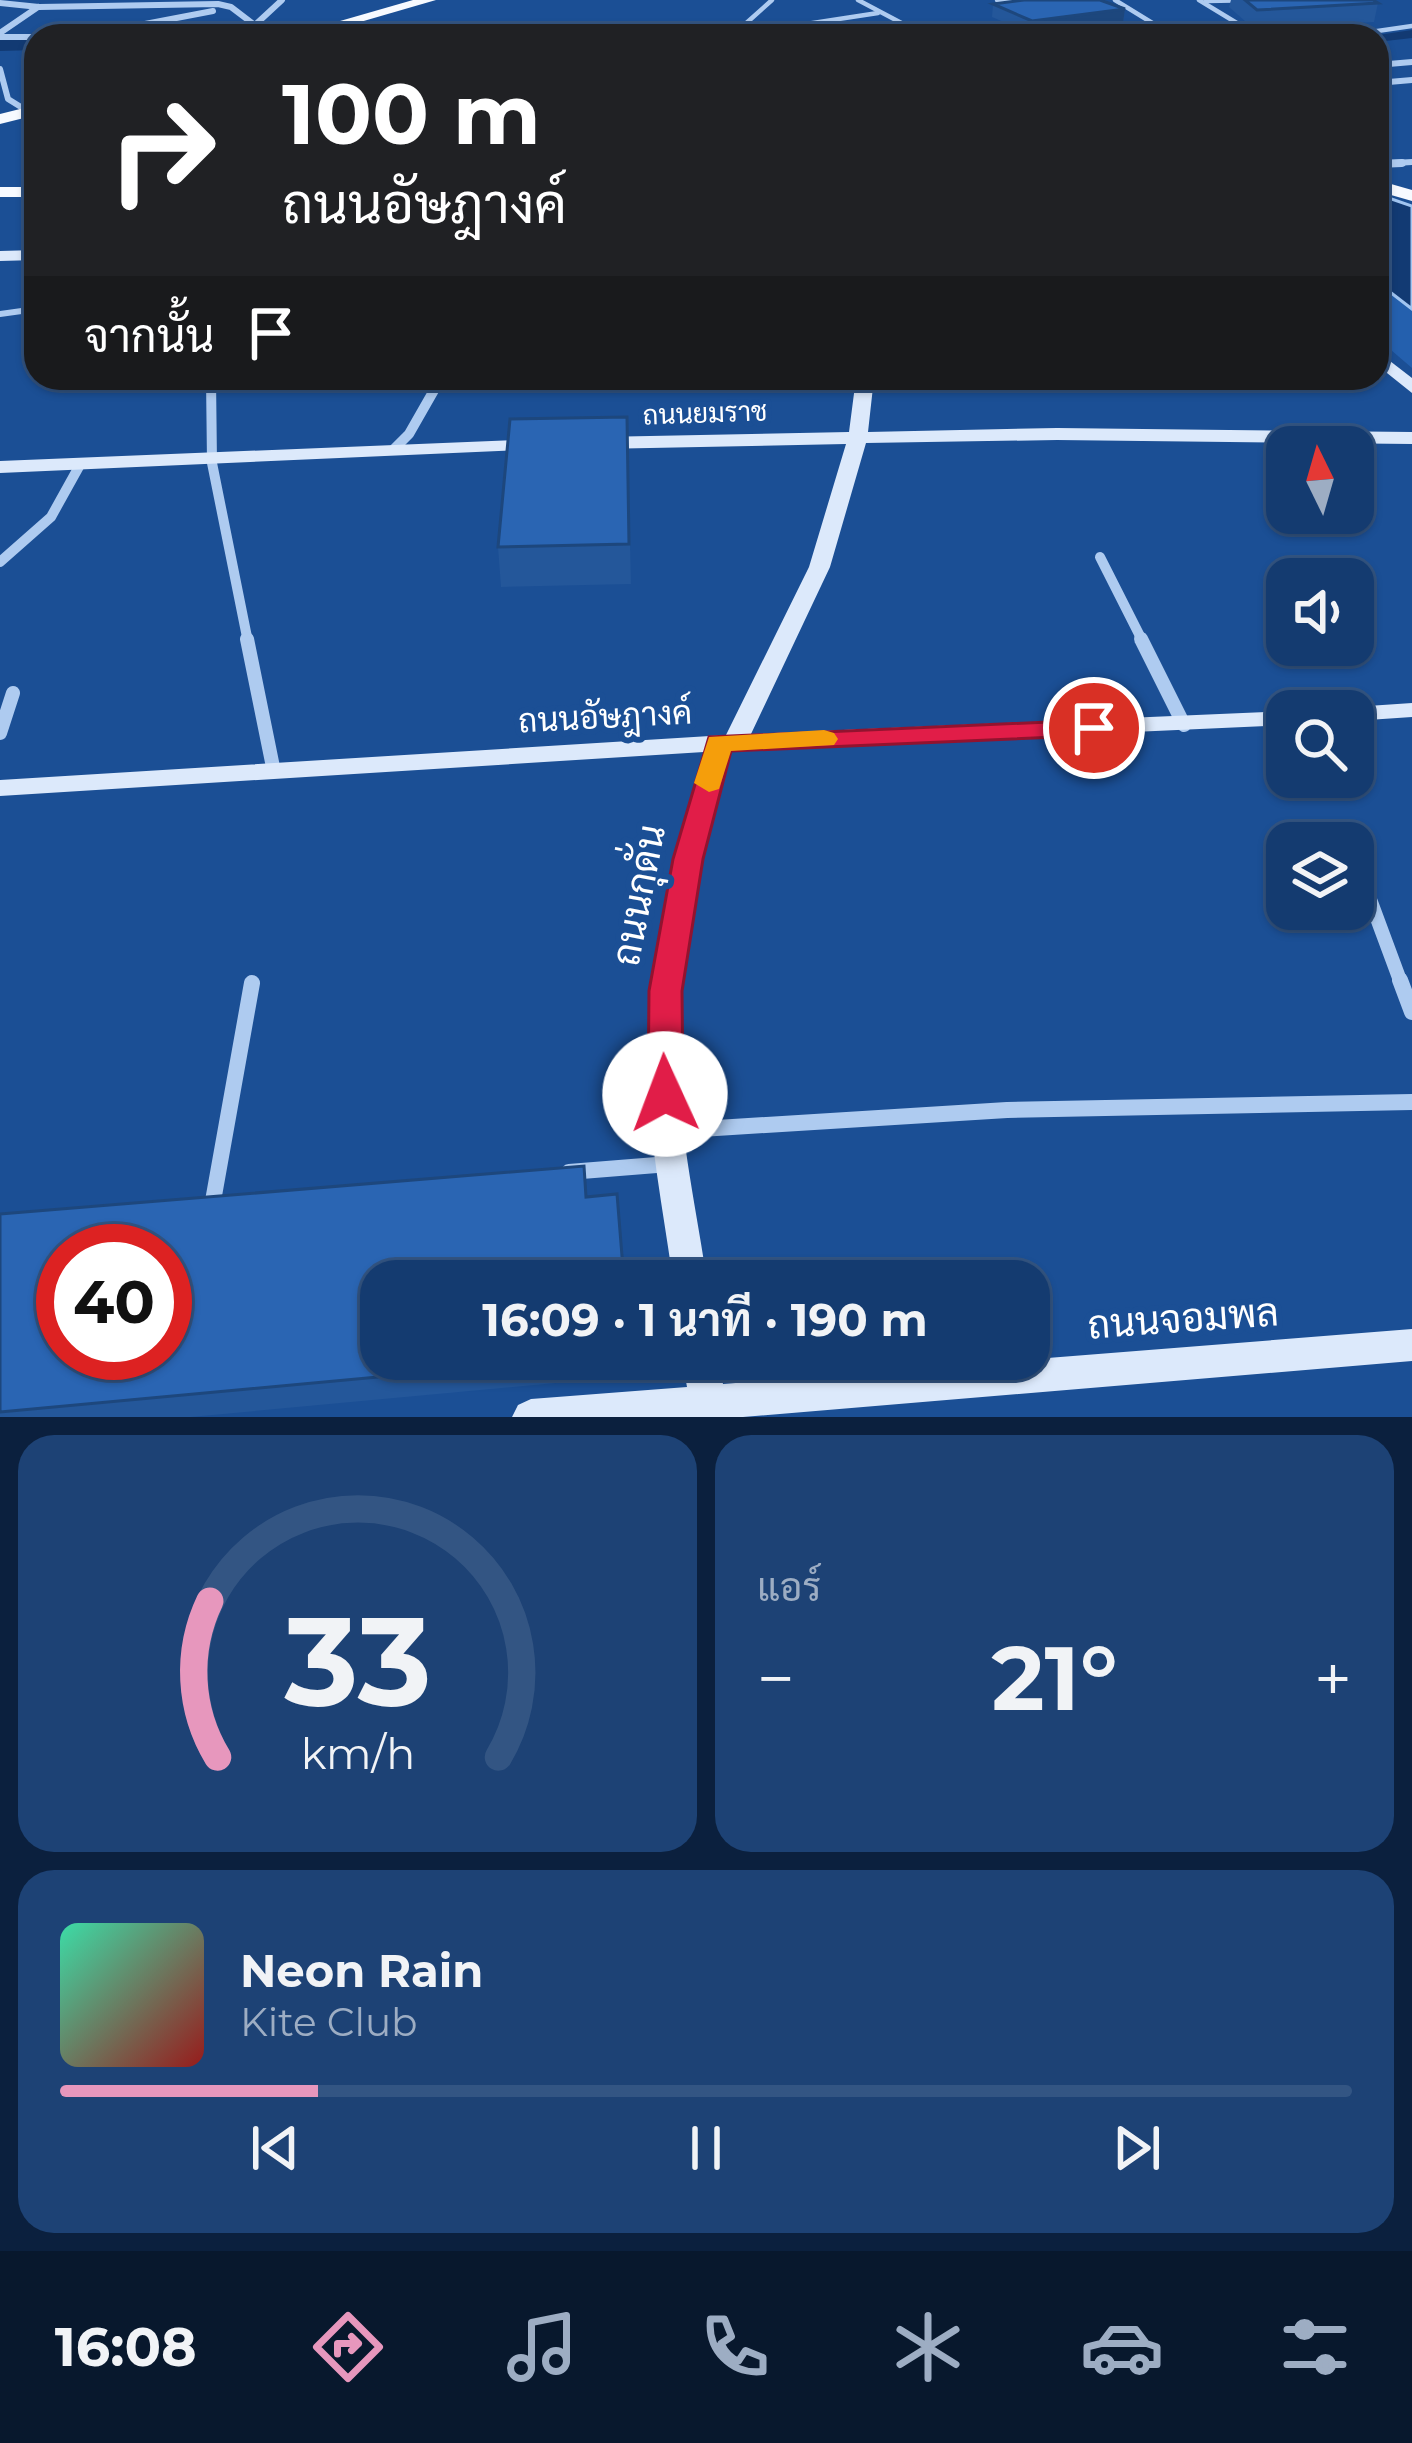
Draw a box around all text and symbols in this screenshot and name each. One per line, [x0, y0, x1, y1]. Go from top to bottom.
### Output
text: 100 m [282, 63, 541, 165]
icon: right [84, 72, 240, 228]
text: ถนนอัษฎางค์ [282, 171, 567, 237]
icon: arrive [238, 300, 304, 366]
text: จากนั้น [84, 308, 214, 363]
street label: ถนนยมราช [642, 394, 768, 432]
north arrow [1266, 426, 1374, 534]
map controls [1266, 426, 1374, 930]
button: sound [1266, 558, 1374, 666]
pin [1043, 677, 1145, 779]
button: search [1266, 690, 1374, 798]
street label: ถนนอัษฎางค์ [517, 691, 693, 743]
icon: arrive [1061, 695, 1127, 761]
street label: ถนนกุดั่น [593, 819, 678, 970]
button: layers [1266, 822, 1374, 930]
position arrow [602, 1031, 728, 1157]
speed limit sign: 40 [36, 1224, 192, 1380]
street label: ถนนจอมพล [1086, 1287, 1280, 1349]
text: 16:09 · 1 นาที · 190 m [482, 1292, 928, 1347]
text: แอร์ [757, 1563, 821, 1611]
text: 33 [283, 1585, 431, 1737]
text: 21° [992, 1623, 1118, 1733]
text: − [757, 1638, 795, 1719]
text: + [1314, 1638, 1352, 1719]
text: km/h [300, 1726, 415, 1779]
text: Neon Rain [240, 1943, 483, 1998]
text: Kite Club [240, 1998, 418, 2046]
icon: previous [242, 2115, 308, 2181]
icon: pause [673, 2115, 739, 2181]
icon: next [1104, 2115, 1170, 2181]
icon: directions [306, 2305, 390, 2389]
icon: music [500, 2305, 584, 2389]
icon: phone [693, 2305, 777, 2389]
icon: climate [886, 2305, 970, 2389]
icon: car [1080, 2305, 1164, 2389]
icon: filters [1273, 2305, 1357, 2389]
text: 16:08 [55, 2314, 197, 2380]

